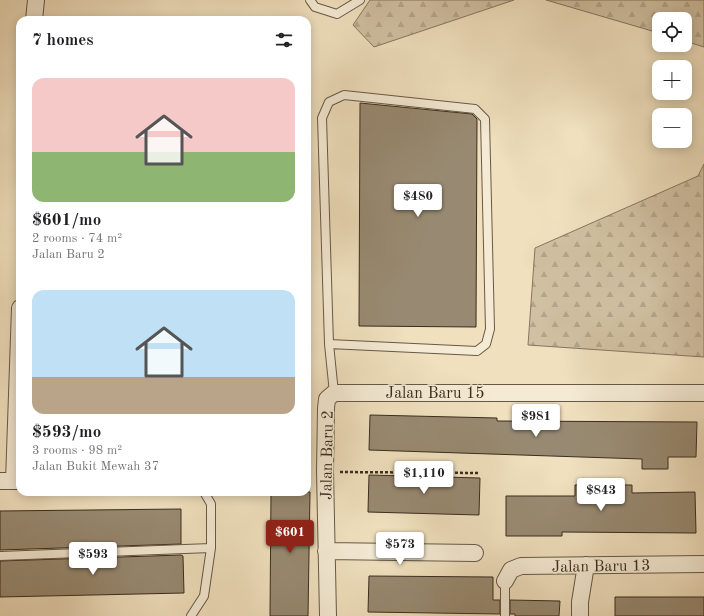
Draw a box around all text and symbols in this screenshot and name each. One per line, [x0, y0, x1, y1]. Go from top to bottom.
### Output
map controls [652, 12, 692, 148]
button: locate [652, 12, 692, 52]
icon: filters [273, 29, 295, 51]
text: 7 homes [32, 32, 94, 49]
button: + [652, 60, 692, 100]
icon: home [128, 104, 200, 176]
button: − [652, 108, 692, 148]
pin: $480 [394, 184, 442, 218]
text: $480 [403, 190, 433, 203]
text: $601/mo [32, 212, 101, 229]
text: 2 rooms · 74 m² [32, 232, 122, 245]
text: Jalan Baru 2 [32, 248, 105, 261]
icon: home [128, 316, 200, 388]
street label: Jalan Baru 15 [386, 386, 484, 402]
pin: $981 [512, 404, 560, 438]
street label: Jalan Baru 2 [319, 410, 337, 500]
text: $981 [521, 410, 551, 423]
text: $593/mo [32, 424, 101, 441]
text: 3 rooms · 98 m² [32, 444, 122, 457]
text: Jalan Bukit Mewah 37 [32, 460, 159, 473]
pin: $1,110 [391, 461, 457, 495]
text: $1,110 [403, 467, 445, 480]
pin: $843 [577, 478, 625, 512]
text: $843 [586, 484, 616, 497]
pin: $601 [266, 520, 314, 554]
text: $601 [275, 526, 305, 539]
pin: $573 [376, 532, 424, 566]
text: $573 [385, 538, 415, 551]
pin: $593 [69, 542, 117, 576]
text: $593 [78, 548, 108, 561]
street label: Jalan Baru 13 [551, 558, 651, 576]

